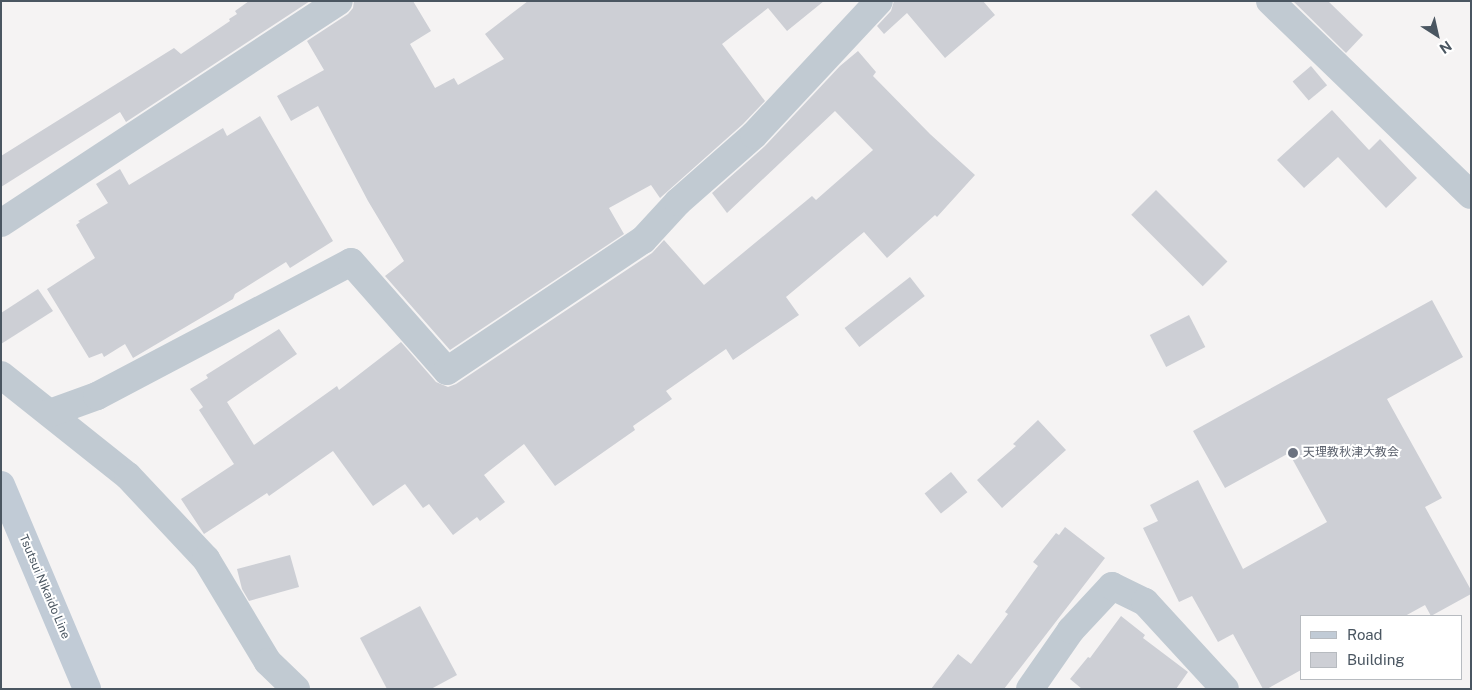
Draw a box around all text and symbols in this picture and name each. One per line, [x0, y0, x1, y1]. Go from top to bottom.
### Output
north arrow [1412, 10, 1462, 60]
text: N [1437, 38, 1455, 57]
place label: 天理教秋津大教会 [1303, 446, 1399, 460]
marker: 天理教秋津大教会 [1287, 447, 1299, 459]
street label: Tsutsui Nikaido Line [16, 533, 72, 641]
legend [1300, 615, 1462, 680]
text: Road [1347, 626, 1383, 643]
text: Building [1347, 651, 1405, 668]

